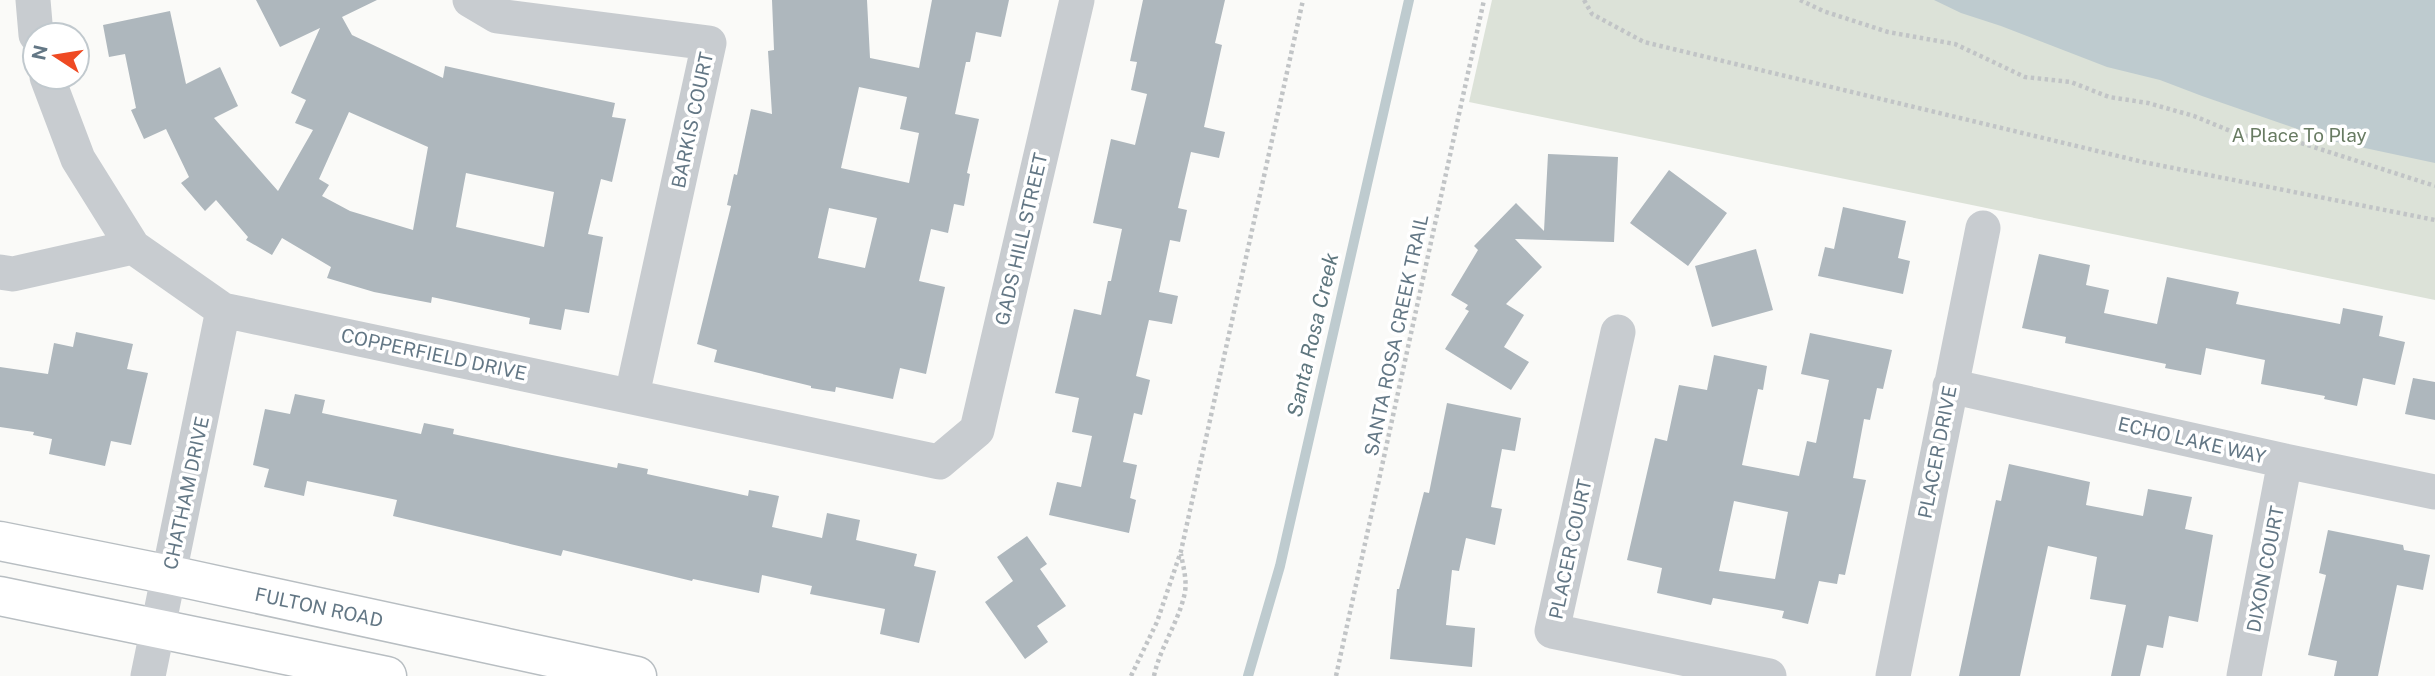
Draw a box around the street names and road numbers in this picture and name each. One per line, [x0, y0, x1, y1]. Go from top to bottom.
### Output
street label: BARKIS COURT [667, 50, 717, 190]
street label: GADS HILL STREET [990, 151, 1052, 327]
street label: SANTA ROSA CREEK TRAIL [1360, 212, 1432, 458]
street label: COPPERFIELD DRIVE [339, 324, 529, 384]
street label: PLACER DRIVE [1913, 384, 1961, 520]
street label: ECHO LAKE WAY [2116, 412, 2269, 468]
street label: CHATHAM DRIVE [159, 414, 213, 572]
street label: PLACER COURT [1544, 477, 1596, 621]
street label: DIXON COURT [2242, 504, 2288, 634]
street label: FULTON ROAD [253, 583, 385, 631]

